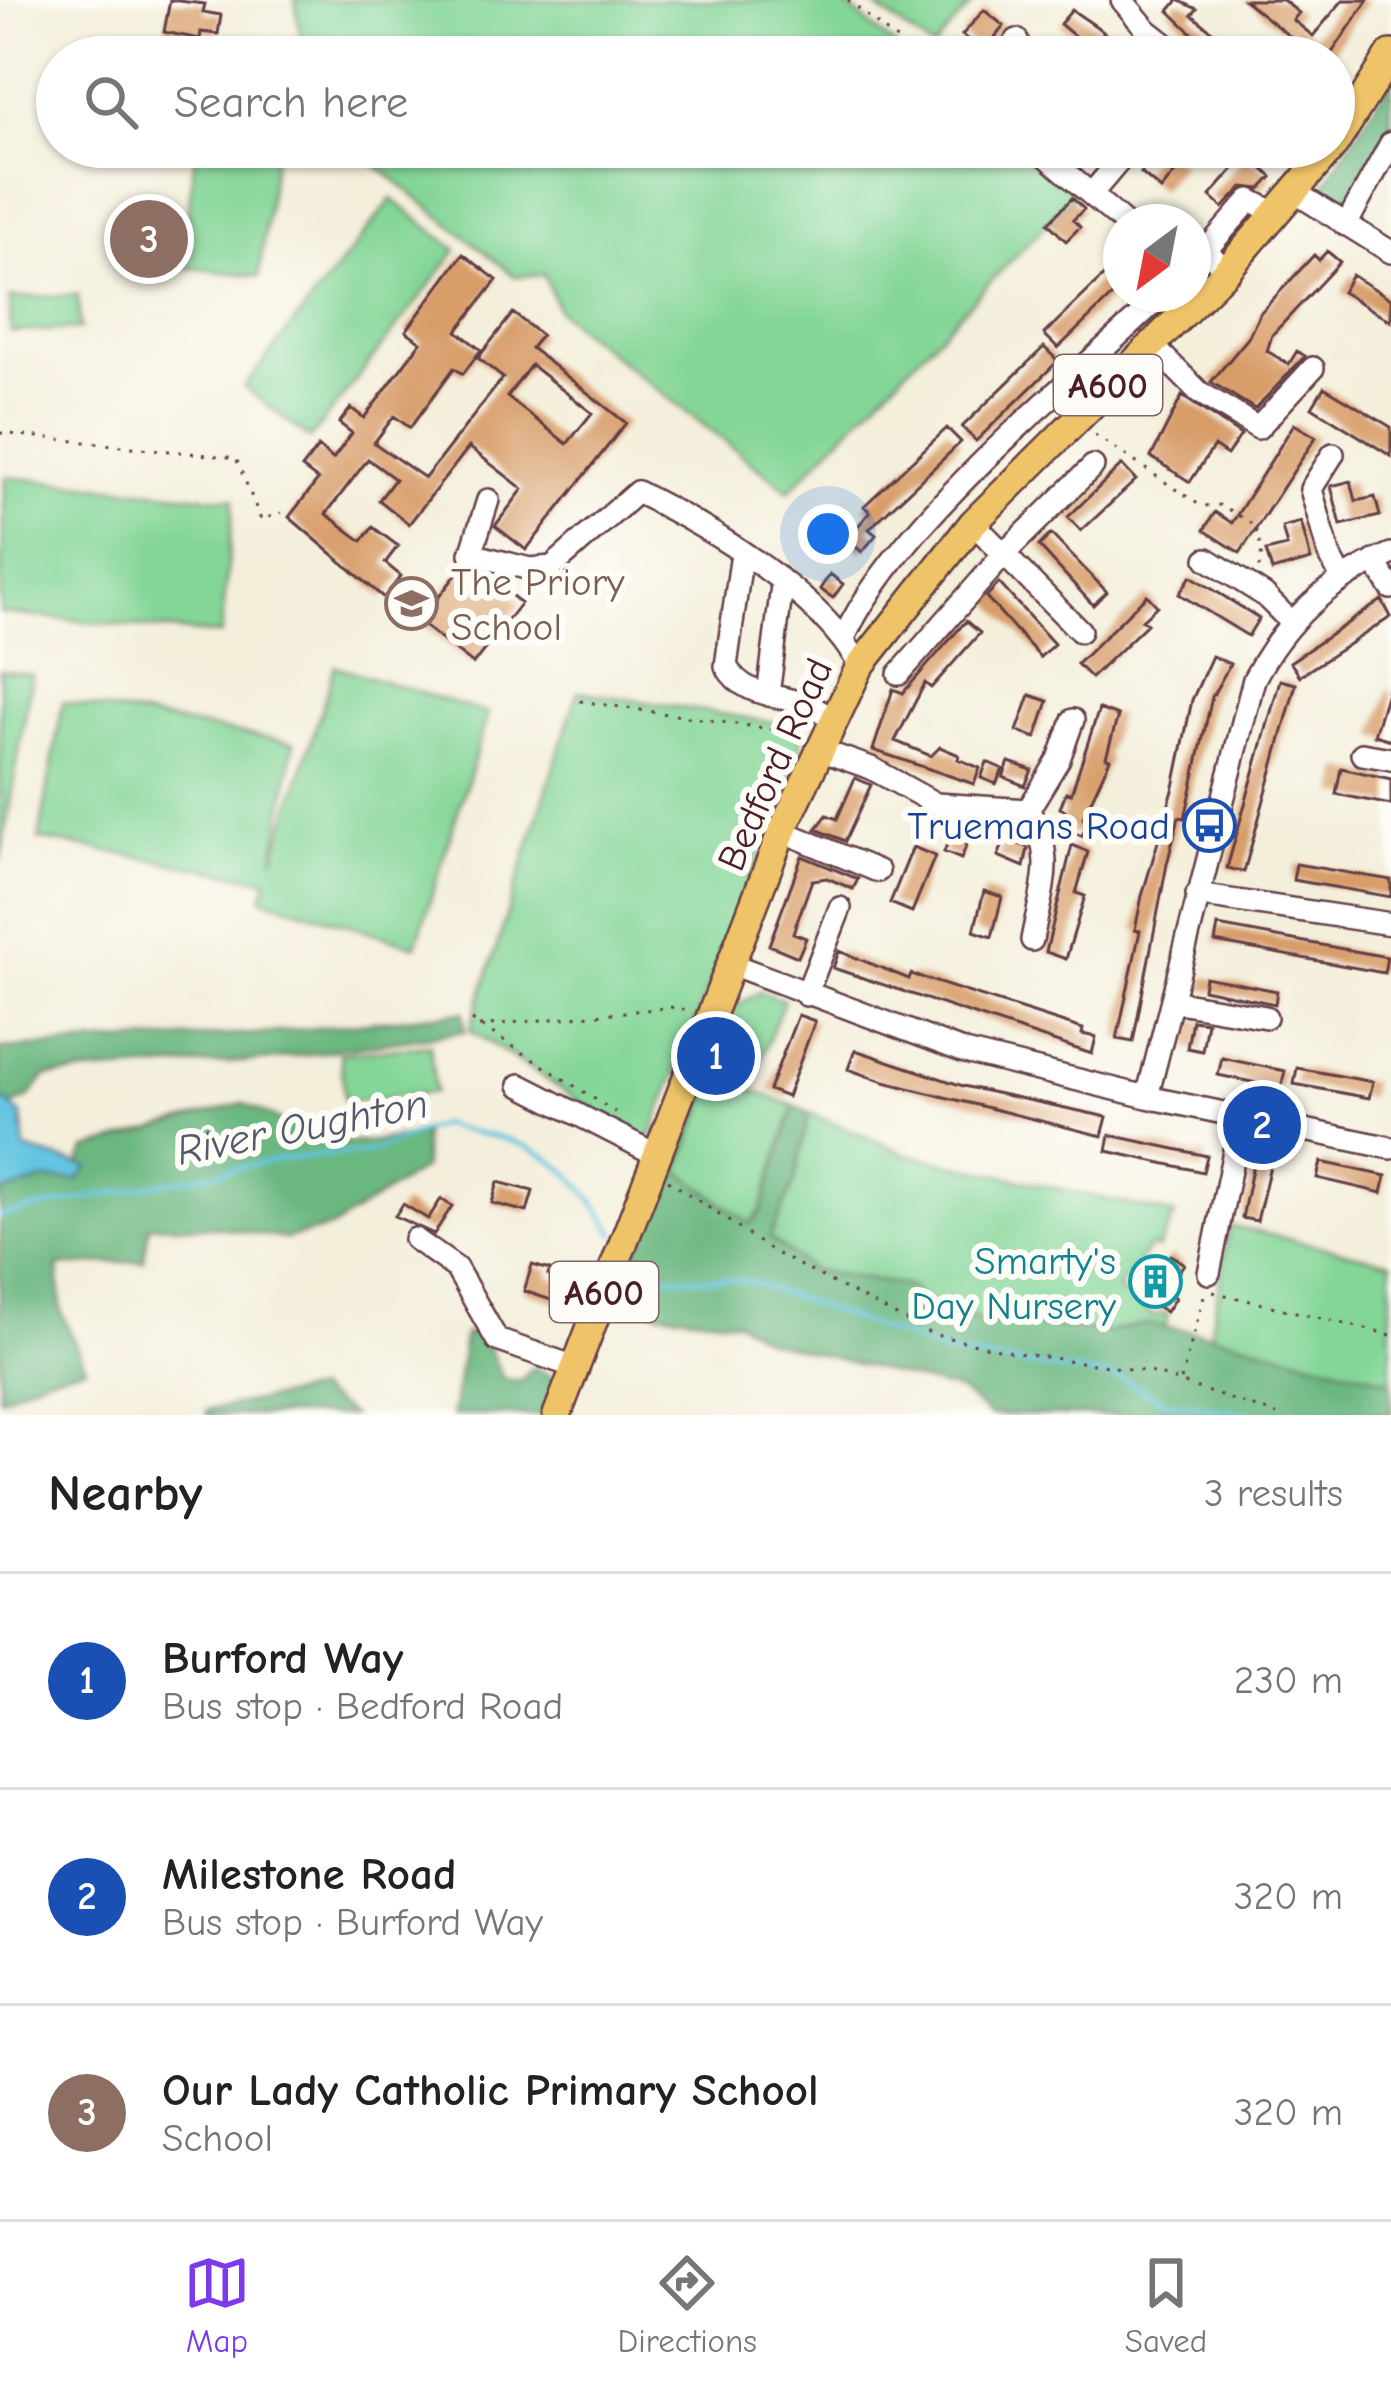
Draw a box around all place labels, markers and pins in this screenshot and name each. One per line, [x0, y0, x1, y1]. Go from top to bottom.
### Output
pin: 3 [110, 194, 188, 284]
place label: The Priory School [451, 560, 625, 650]
school or university icon: The Priory School [384, 575, 440, 631]
bus stop icon: Truemans Road [1181, 797, 1237, 853]
place label: Truemans Road [907, 804, 1170, 849]
pin: 1 [677, 1011, 755, 1101]
pin: 2 [1223, 1080, 1301, 1170]
place label: Smarty's Day Nursery [911, 1239, 1117, 1329]
building icon: Smarty's Day Nursery [1127, 1254, 1183, 1310]

